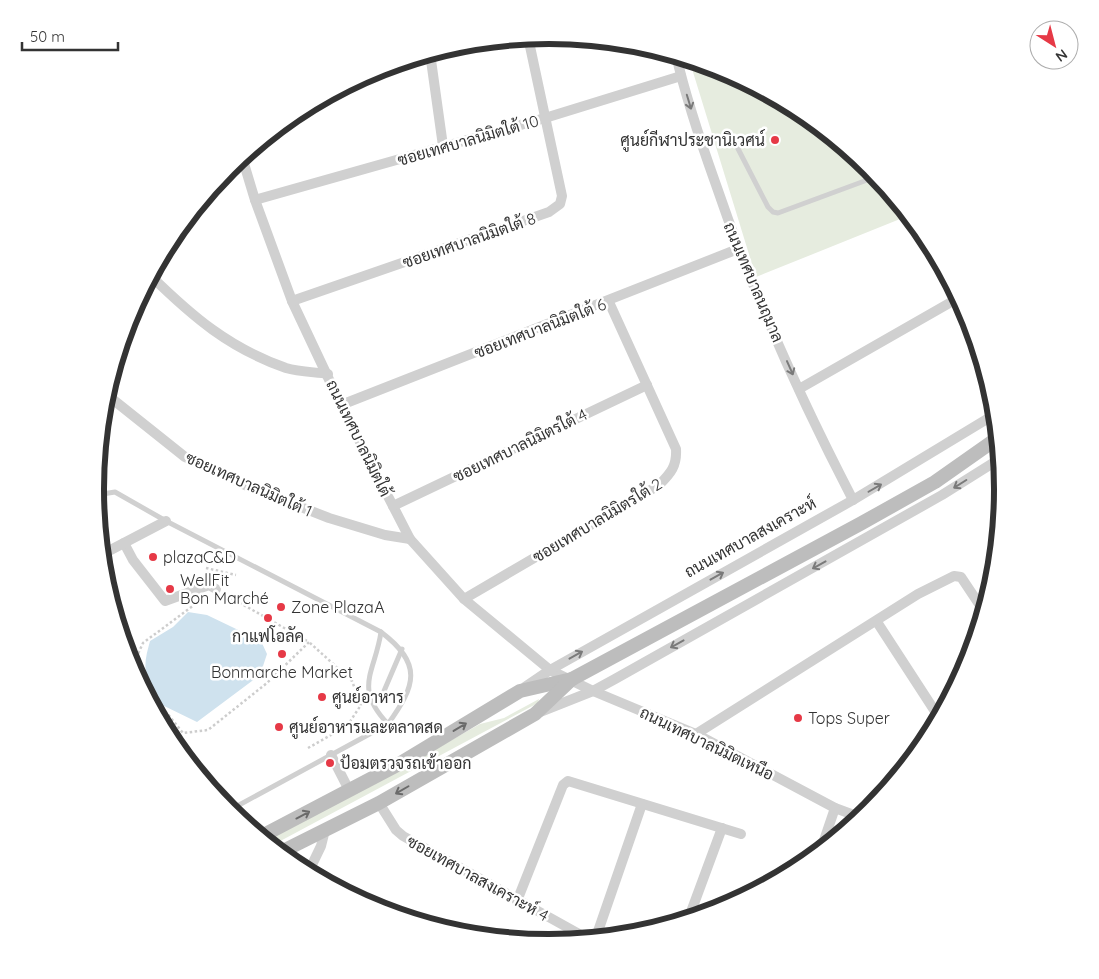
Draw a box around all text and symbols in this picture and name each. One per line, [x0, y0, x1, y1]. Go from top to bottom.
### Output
scale bar [22, 20, 119, 52]
north arrow [1029, 20, 1079, 70]
text: 50 m [30, 27, 65, 46]
text: N [1052, 45, 1071, 66]
one-way arrow [684, 94, 694, 110]
street label: ซอยเทศบาลนิมิตใต้ 10 [395, 109, 541, 170]
place label: ศูนย์กีฬาประชานิเวศน์ [620, 128, 765, 152]
marker: ศูนย์กีฬาประชานิเวศน์ [769, 134, 781, 146]
street label: ซอยเทศบาลนิมิตใต้ 8 [400, 207, 538, 272]
street label: ถนนเทศบาลนฤมาล [720, 219, 788, 345]
street label: ซอยเทศบาลนิมิตใต้ 6 [471, 293, 609, 362]
one-way arrow [786, 360, 796, 375]
street label: ถนนเทศบาลนิมิตใต้ [322, 376, 397, 500]
street label: ซอยเทศบาลนิมิตรใต้ 4 [449, 403, 590, 486]
street label: ซอยเทศบาลนิมิตใต้ 1 [183, 446, 316, 521]
street label: ซอยเทศบาลนิมิตรใต้ 2 [528, 473, 665, 567]
one-way arrow [953, 480, 967, 490]
one-way arrow [867, 483, 882, 493]
street label: ถนนเทศบาลสงเคราะห์ [680, 491, 819, 582]
place label: plazaC&D [163, 547, 236, 567]
marker: plazaC&D [147, 551, 159, 563]
one-way arrow [811, 560, 826, 570]
place label: WellFit Bon Marché [180, 570, 269, 608]
one-way arrow [710, 570, 724, 580]
marker: WellFit Bon Marché [164, 583, 176, 595]
place label: Zone PlazaA [291, 597, 385, 617]
marker: Zone PlazaA [275, 601, 287, 613]
marker: กาแฟโอลัค [262, 612, 274, 624]
place label: กาแฟโอลัค [232, 625, 304, 646]
one-way arrow [670, 640, 684, 650]
marker: Bonmarche Market [276, 648, 288, 660]
one-way arrow [568, 650, 582, 660]
place label: Bonmarche Market [211, 662, 353, 682]
place label: ศูนย์อาหาร [332, 685, 404, 709]
marker: ศูนย์อาหาร [316, 691, 328, 703]
street label: ถนนเทศบาลนิมิตเหนือ [637, 702, 777, 784]
place label: Tops Super [808, 708, 890, 728]
marker: Tops Super [792, 712, 804, 724]
place label: ศูนย์อาหารและตลาดสด [289, 715, 443, 739]
marker: ศูนย์อาหารและตลาดสด [273, 721, 285, 733]
one-way arrow [453, 721, 467, 731]
place label: ป้อมตรวจรถเข้าออก [340, 753, 472, 773]
marker: ป้อมตรวจรถเข้าออก [324, 757, 336, 769]
one-way arrow [395, 785, 409, 795]
one-way arrow [296, 809, 310, 819]
street label: ซอยเทศบาลสงเคราะห์ 4 [404, 829, 553, 925]

